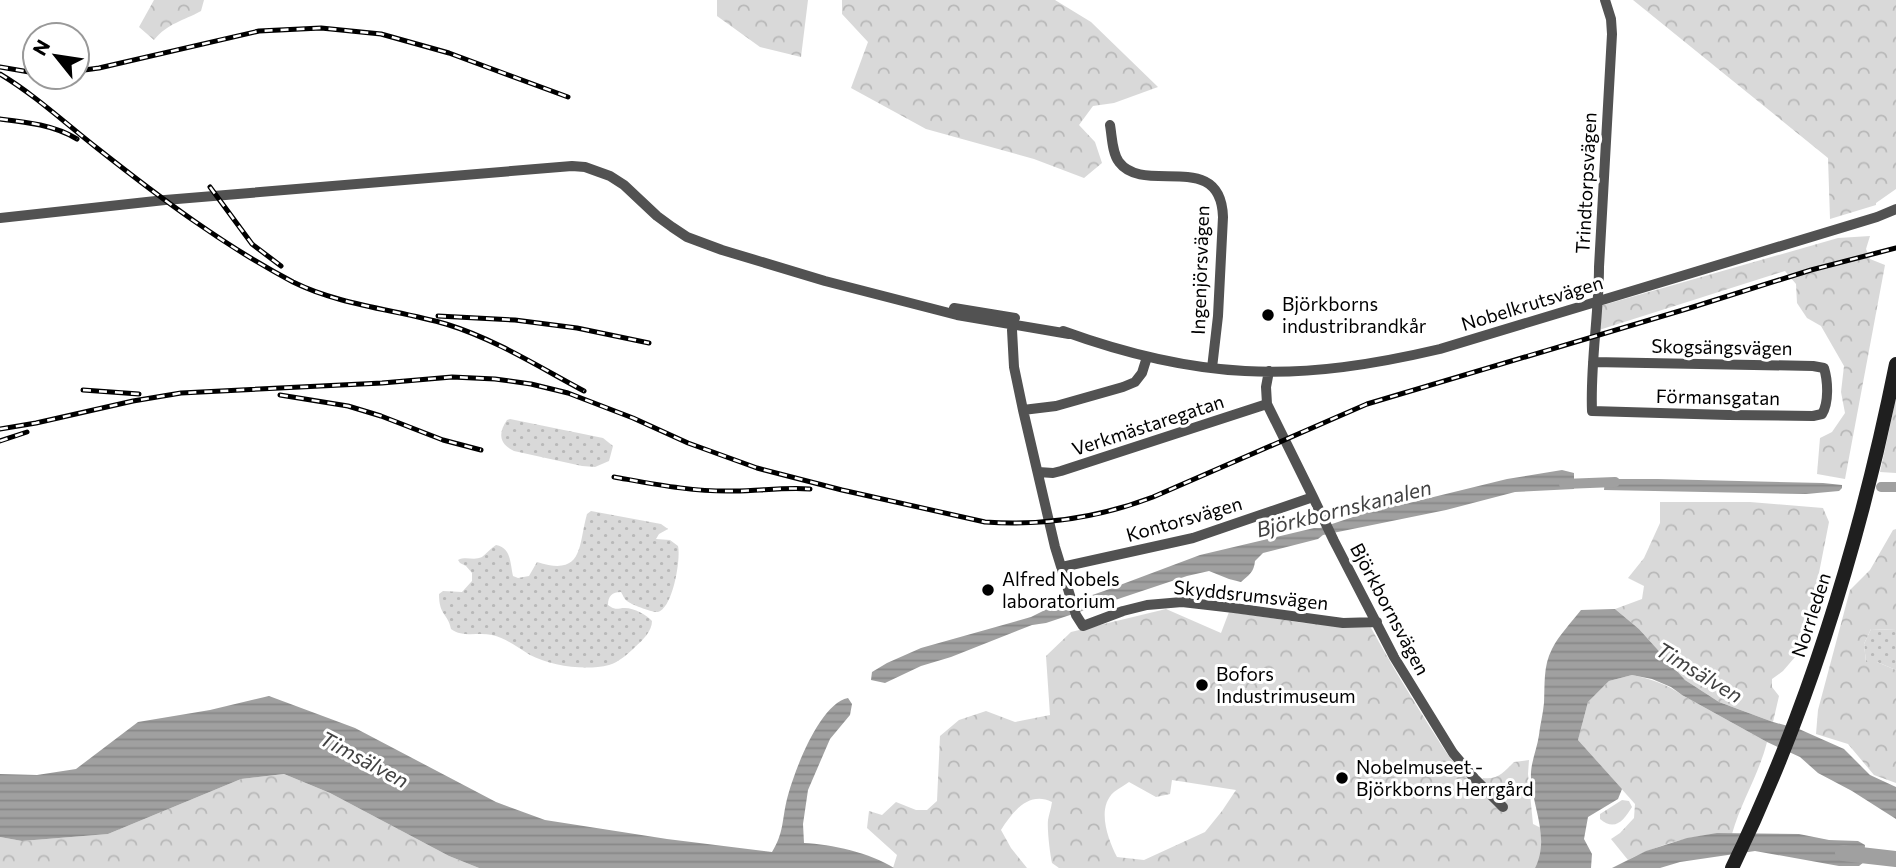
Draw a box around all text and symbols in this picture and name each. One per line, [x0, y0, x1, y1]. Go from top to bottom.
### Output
north arrow [21, 21, 91, 91]
text: N [27, 35, 54, 59]
street label: Trindtorpsvägen [1570, 112, 1601, 254]
street label: Ingenjörsvägen [1186, 205, 1213, 335]
street label: Nobelkrutsvägen [1458, 270, 1605, 335]
place label: Björkborns industribrandkår [1282, 292, 1427, 337]
marker: Björkborns industribrandkår [1260, 307, 1276, 323]
street label: Skogsängsvägen [1651, 334, 1793, 359]
street label: Förmansgatan [1656, 384, 1780, 409]
street label: Verkmästaregatan [1069, 389, 1227, 460]
water label: Björkbornskanalen [1253, 474, 1434, 541]
street label: Kontorsvägen [1123, 491, 1244, 546]
street label: Björkbornsvägen [1346, 539, 1435, 679]
place label: Alfred Nobels laboratorium [1002, 567, 1120, 612]
street label: Norrleden [1786, 570, 1835, 660]
street label: Skyddsrumsvägen [1173, 575, 1329, 614]
marker: Alfred Nobels laboratorium [980, 582, 996, 598]
water label: Timsälven [1652, 636, 1748, 707]
place label: Bofors Industrimuseum [1216, 662, 1356, 707]
marker: Bofors Industrimuseum [1194, 677, 1210, 693]
water label: Timsälven [316, 725, 413, 792]
place label: Nobelmuseet - Björkborns Herrgård [1356, 755, 1533, 800]
marker: Nobelmuseet - Björkborns Herrgård [1334, 770, 1350, 786]

